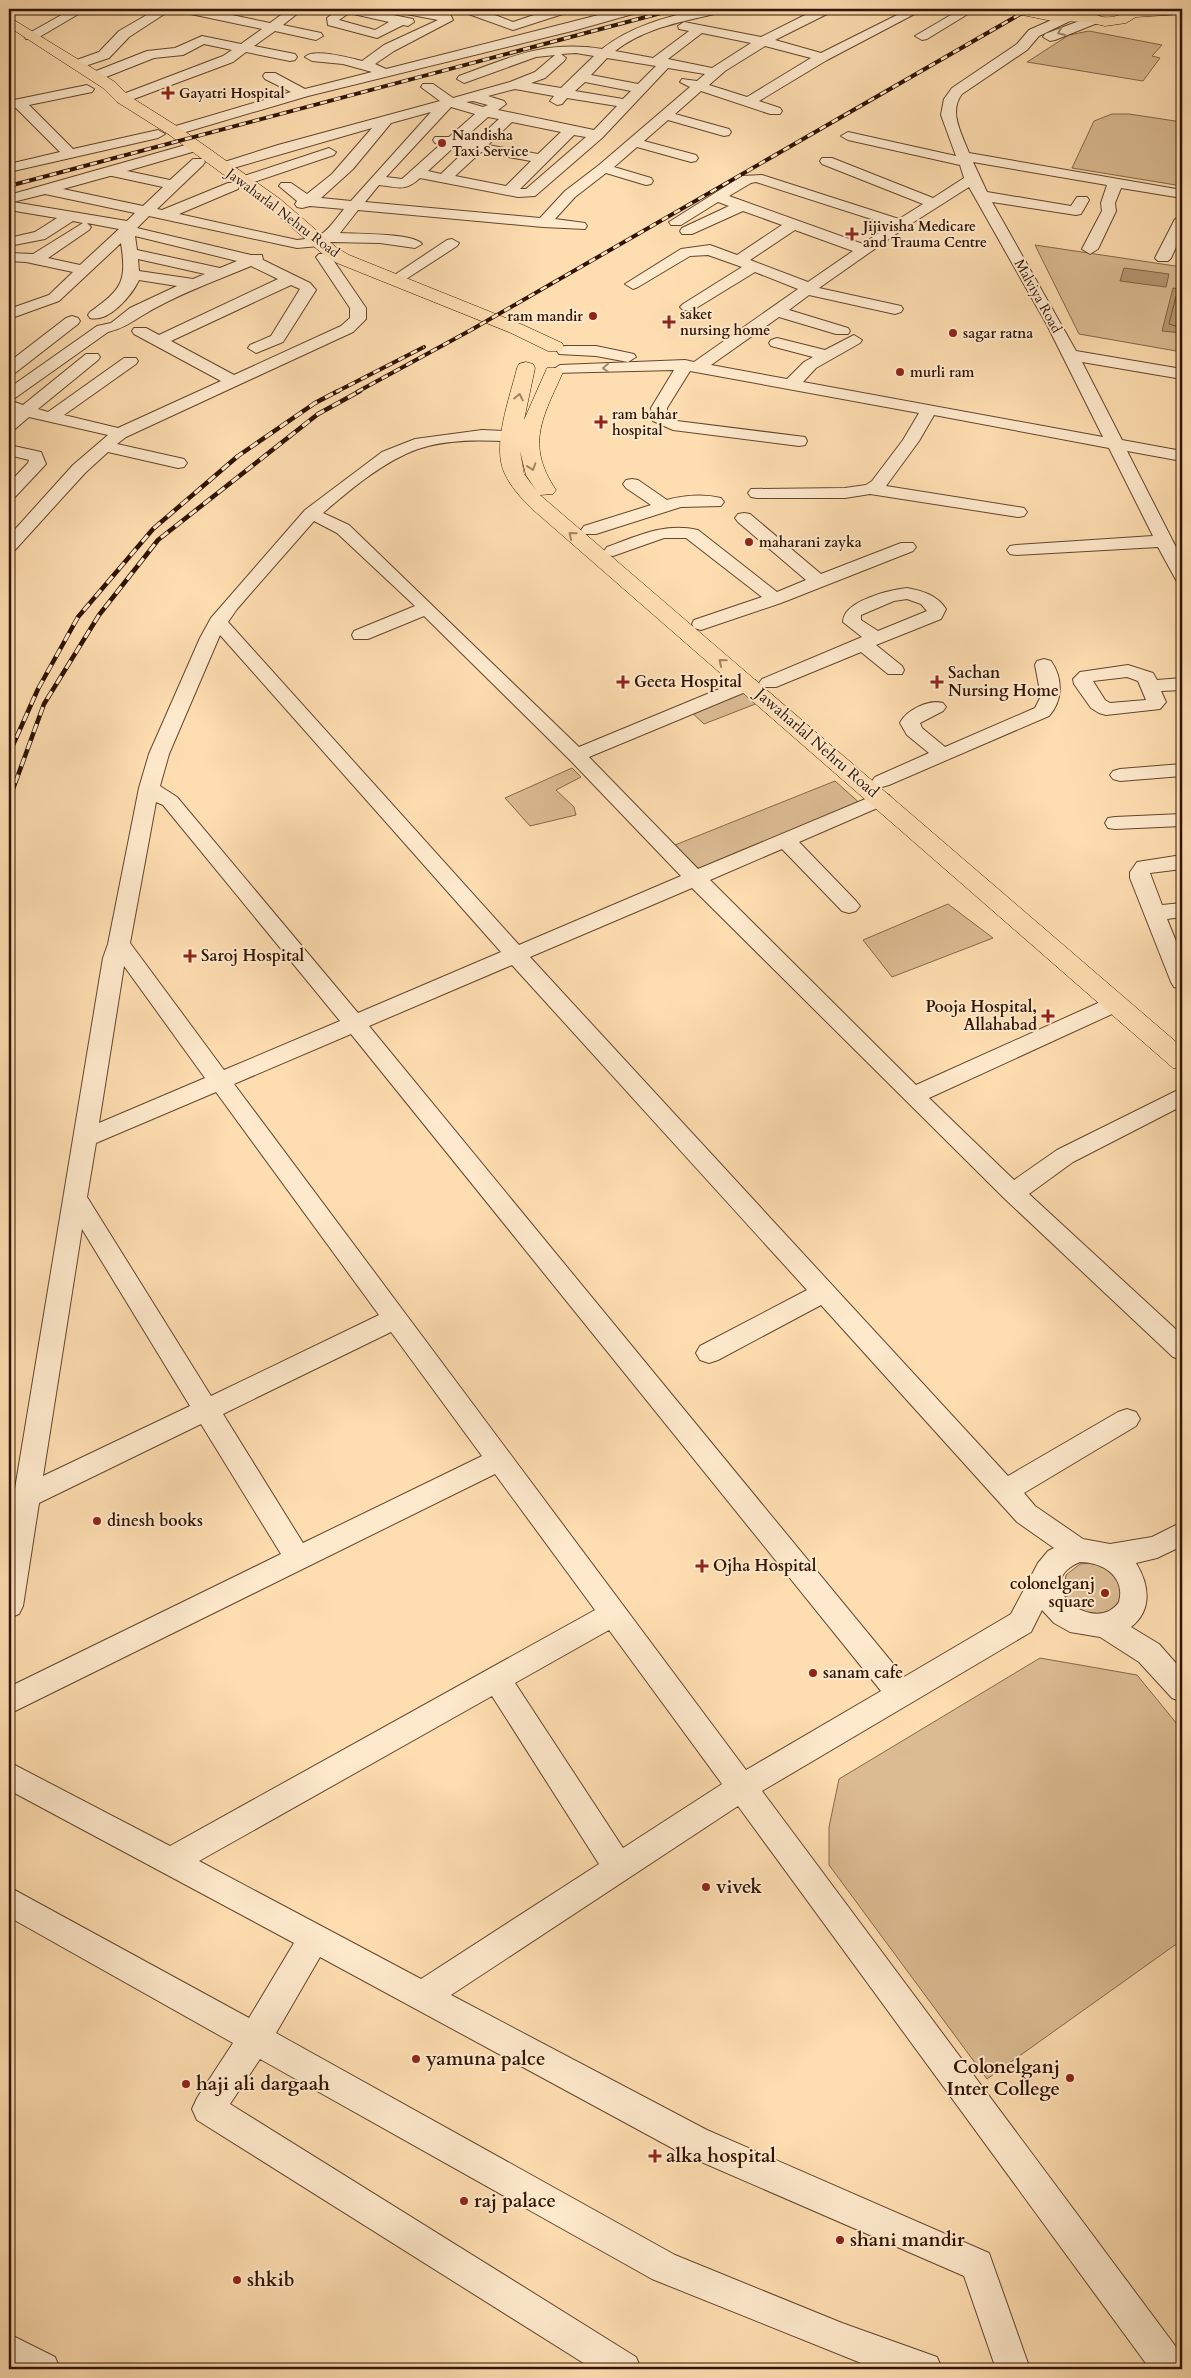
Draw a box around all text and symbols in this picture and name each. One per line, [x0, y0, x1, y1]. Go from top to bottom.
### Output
one-way arrow [1057, 26, 1066, 37]
place label: Gayatri Hospital [179, 84, 285, 103]
marker: Gayatri Hospital [161, 86, 175, 100]
place label: Nandisha Taxi Service [452, 126, 529, 161]
marker: Nandisha Taxi Service [436, 137, 448, 149]
street label: Jawaharlal Nehru Road [221, 163, 344, 262]
place label: Jijivisha Medicare and Trauma Centre [861, 217, 987, 252]
marker: Jijivisha Medicare and Trauma Centre [845, 227, 859, 241]
street label: Malviya Road [1010, 256, 1066, 337]
place label: saket nursing home [680, 305, 770, 340]
place label: ram mandir [507, 307, 583, 326]
marker: ram mandir [587, 310, 599, 322]
marker: saket nursing home [662, 315, 676, 329]
place label: sagar ratna [963, 324, 1033, 343]
marker: sagar ratna [947, 327, 959, 339]
one-way arrow [602, 363, 610, 374]
place label: murli ram [910, 363, 975, 382]
marker: murli ram [894, 366, 906, 378]
one-way arrow [514, 393, 524, 402]
place label: ram bahar hospital [612, 405, 678, 440]
marker: ram bahar hospital [594, 415, 608, 429]
one-way arrow [526, 463, 536, 471]
one-way arrow [568, 531, 577, 540]
place label: maharani zayka [759, 533, 862, 552]
marker: maharani zayka [743, 536, 755, 548]
one-way arrow [719, 659, 728, 668]
place label: Sachan Nursing Home [948, 662, 1059, 702]
place label: Geeta Hospital [634, 671, 742, 693]
marker: Geeta Hospital [616, 675, 630, 689]
marker: Sachan Nursing Home [930, 675, 944, 689]
street label: Jawaharlal Nehru Road [749, 682, 884, 803]
place label: Saroj Hospital [201, 945, 305, 967]
marker: Saroj Hospital [183, 949, 197, 963]
place label: Pooja Hospital, Allahabad [926, 996, 1037, 1036]
marker: Pooja Hospital, Allahabad [1041, 1009, 1055, 1023]
place label: dinesh books [107, 1510, 203, 1532]
marker: dinesh books [91, 1515, 103, 1527]
place label: Ojha Hospital [713, 1555, 817, 1577]
marker: Ojha Hospital [695, 1559, 709, 1573]
place label: colonelganj square [1010, 1573, 1095, 1613]
marker: colonelganj square [1099, 1587, 1111, 1599]
place label: sanam cafe [823, 1662, 903, 1684]
marker: sanam cafe [807, 1667, 819, 1679]
place label: vivek [716, 1874, 762, 1900]
marker: vivek [700, 1881, 712, 1893]
place label: yamuna palce [425, 2046, 545, 2072]
marker: yamuna palce [410, 2053, 422, 2065]
place label: Colonelganj Inter College [947, 2054, 1060, 2102]
place label: haji ali dargaah [196, 2071, 330, 2097]
marker: Colonelganj Inter College [1064, 2072, 1076, 2084]
marker: haji ali dargaah [180, 2078, 192, 2090]
place label: alka hospital [666, 2143, 776, 2169]
marker: alka hospital [648, 2149, 662, 2163]
place label: raj palace [474, 2188, 556, 2214]
marker: raj palace [458, 2195, 470, 2207]
place label: shani mandir [850, 2227, 965, 2253]
marker: shani mandir [834, 2234, 846, 2246]
place label: shkib [247, 2267, 295, 2293]
marker: shkib [231, 2274, 243, 2286]

